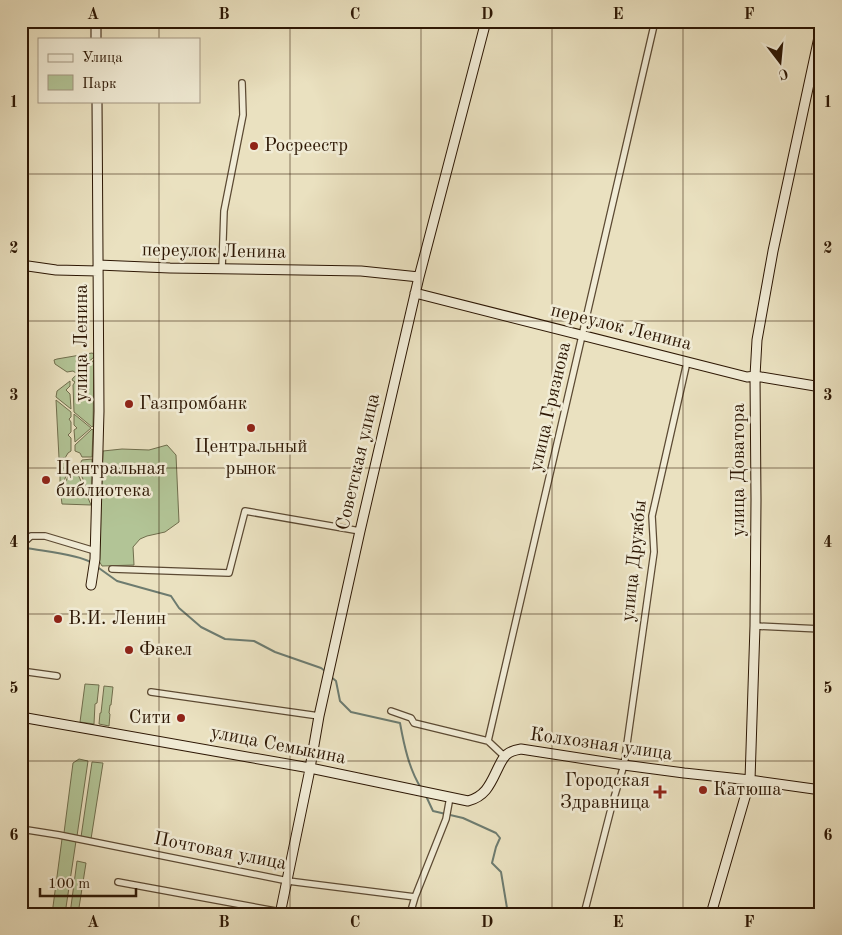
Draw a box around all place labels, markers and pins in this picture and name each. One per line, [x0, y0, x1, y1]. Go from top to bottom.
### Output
place label: Росреестр [264, 137, 348, 156]
marker: Росреестр [248, 140, 260, 152]
place label: Газпромбанк [139, 395, 248, 414]
marker: Газпромбанк [123, 398, 135, 410]
marker: Центральный рынок [245, 422, 257, 434]
place label: Центральный рынок [194, 438, 308, 479]
place label: Центральная библиотека [56, 460, 166, 501]
marker: Центральная библиотека [40, 474, 52, 486]
place label: В.И. Ленин [68, 610, 166, 629]
marker: В.И. Ленин [52, 613, 64, 625]
place label: Факел [139, 641, 192, 660]
marker: Факел [123, 644, 135, 656]
place label: Сити [129, 709, 171, 728]
marker: Сити [175, 712, 187, 724]
place label: Городская Здравница [560, 772, 651, 813]
place label: Катюша [713, 781, 782, 800]
marker: Катюша [697, 784, 709, 796]
marker: Городская Здравница [654, 786, 666, 798]

